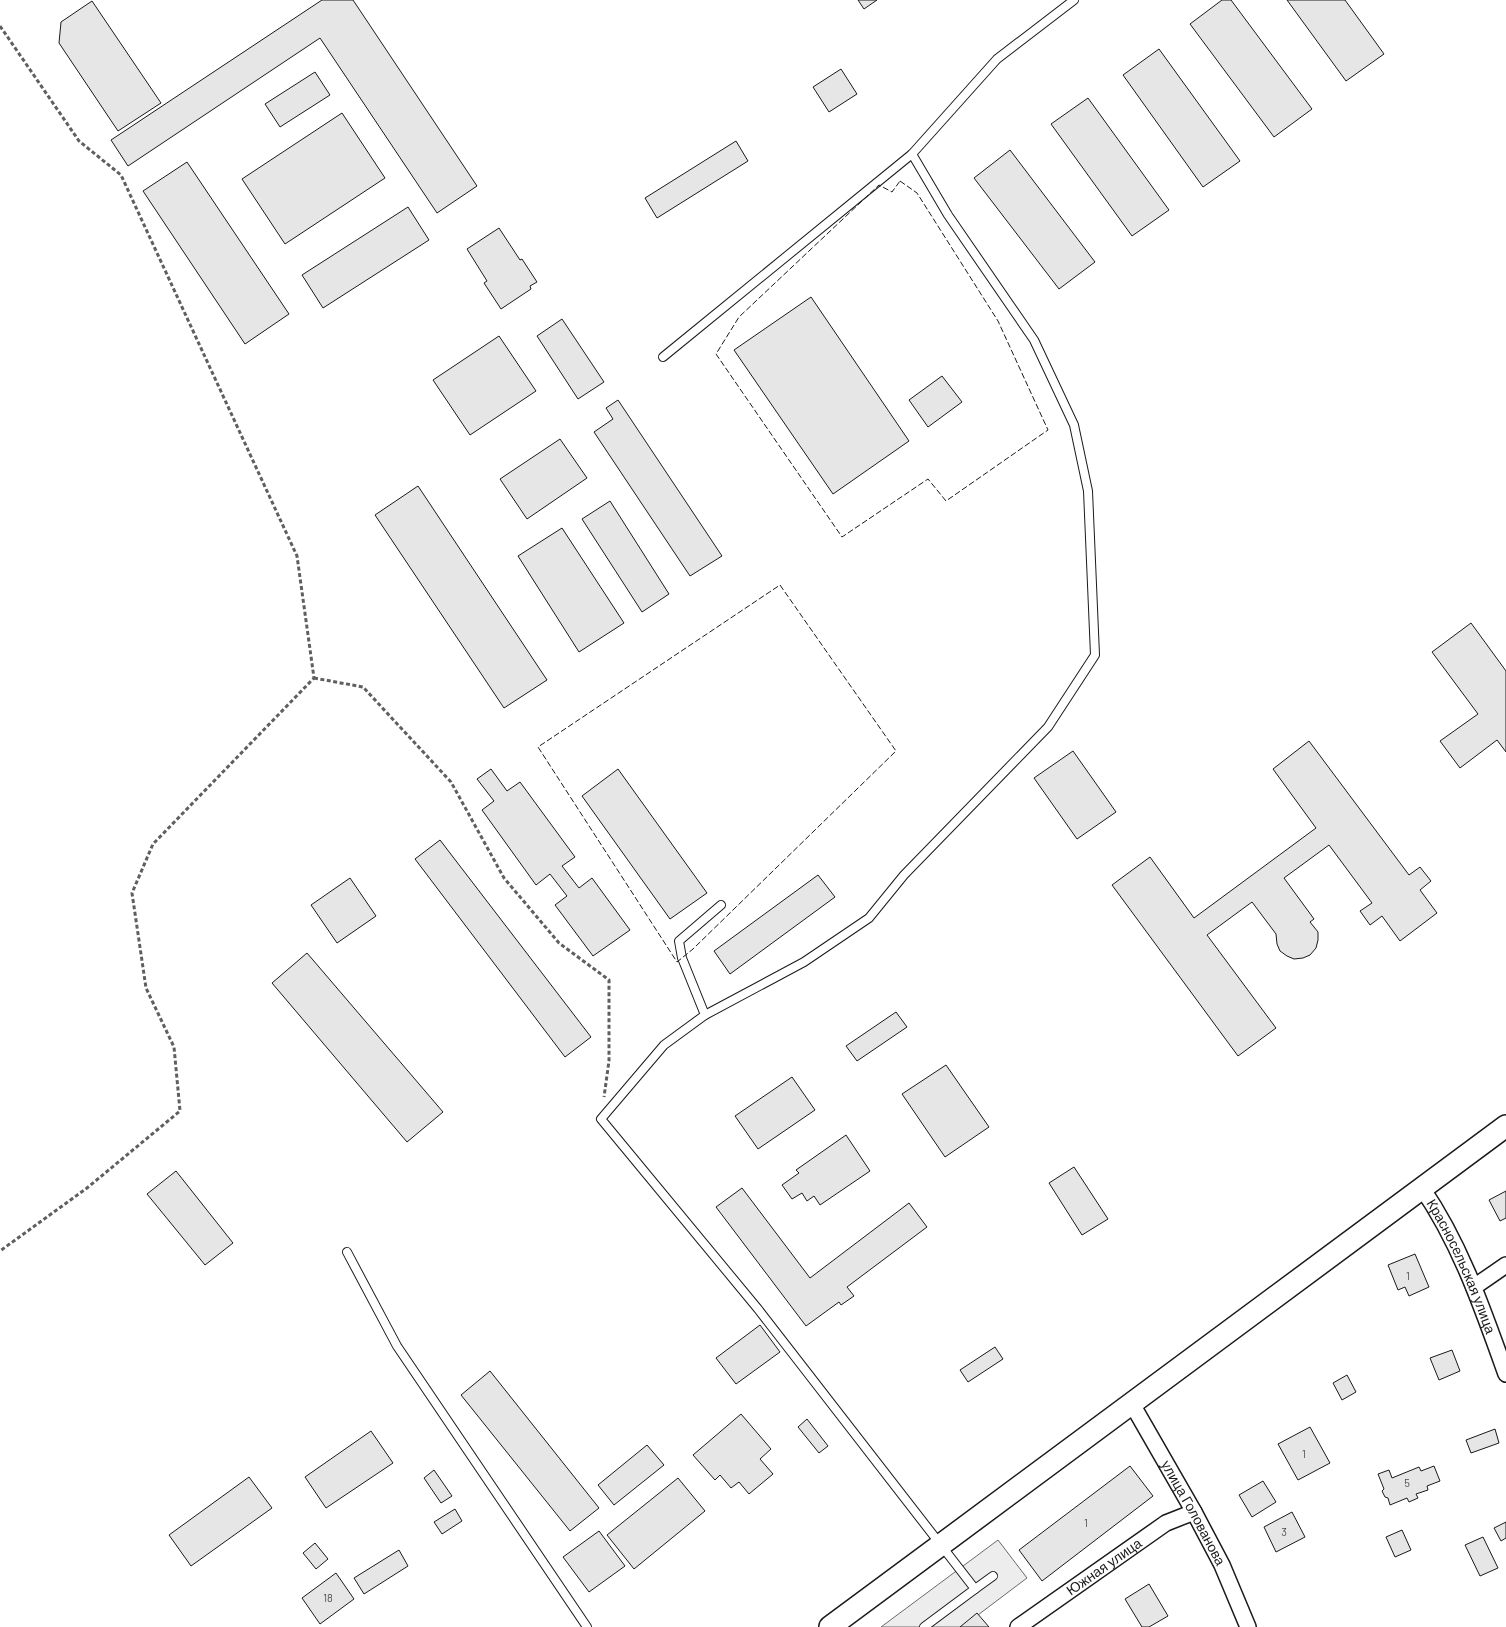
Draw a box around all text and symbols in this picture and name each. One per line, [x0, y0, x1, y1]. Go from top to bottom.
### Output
street label: Красносельская улица [1423, 1196, 1500, 1336]
house number: 1 [1406, 1269, 1410, 1282]
house number: 1 [1302, 1447, 1306, 1460]
street label: улица Голованова [1158, 1457, 1230, 1568]
house number: 5 [1404, 1476, 1410, 1489]
house number: 1 [1084, 1516, 1088, 1529]
house number: 3 [1281, 1525, 1287, 1538]
street label: Южная улица [1063, 1534, 1145, 1598]
house number: 18 [323, 1591, 333, 1604]

